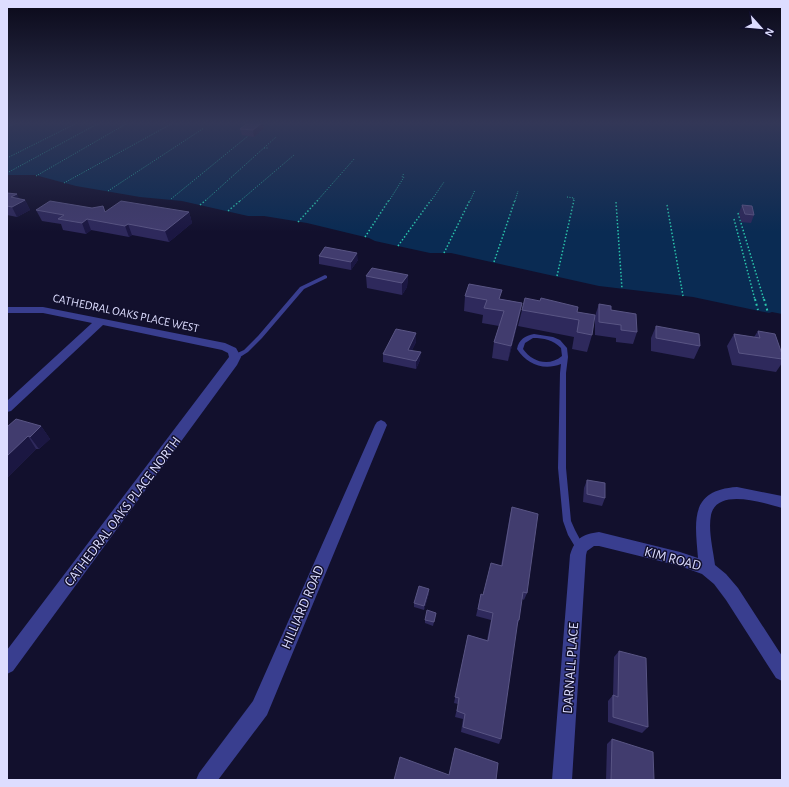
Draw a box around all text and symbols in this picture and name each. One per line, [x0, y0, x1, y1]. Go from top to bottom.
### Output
north arrow [741, 8, 781, 48]
text: N [763, 26, 776, 38]
street label: CATHEDRAL OAKS PLACE WEST [52, 292, 200, 334]
street label: CATHEDRAL OAKS PLACE NORTH [62, 434, 184, 589]
street label: KIM ROAD [643, 545, 703, 573]
street label: HILLIARD ROAD [279, 564, 327, 651]
street label: DARNALL PLACE [561, 622, 581, 714]

